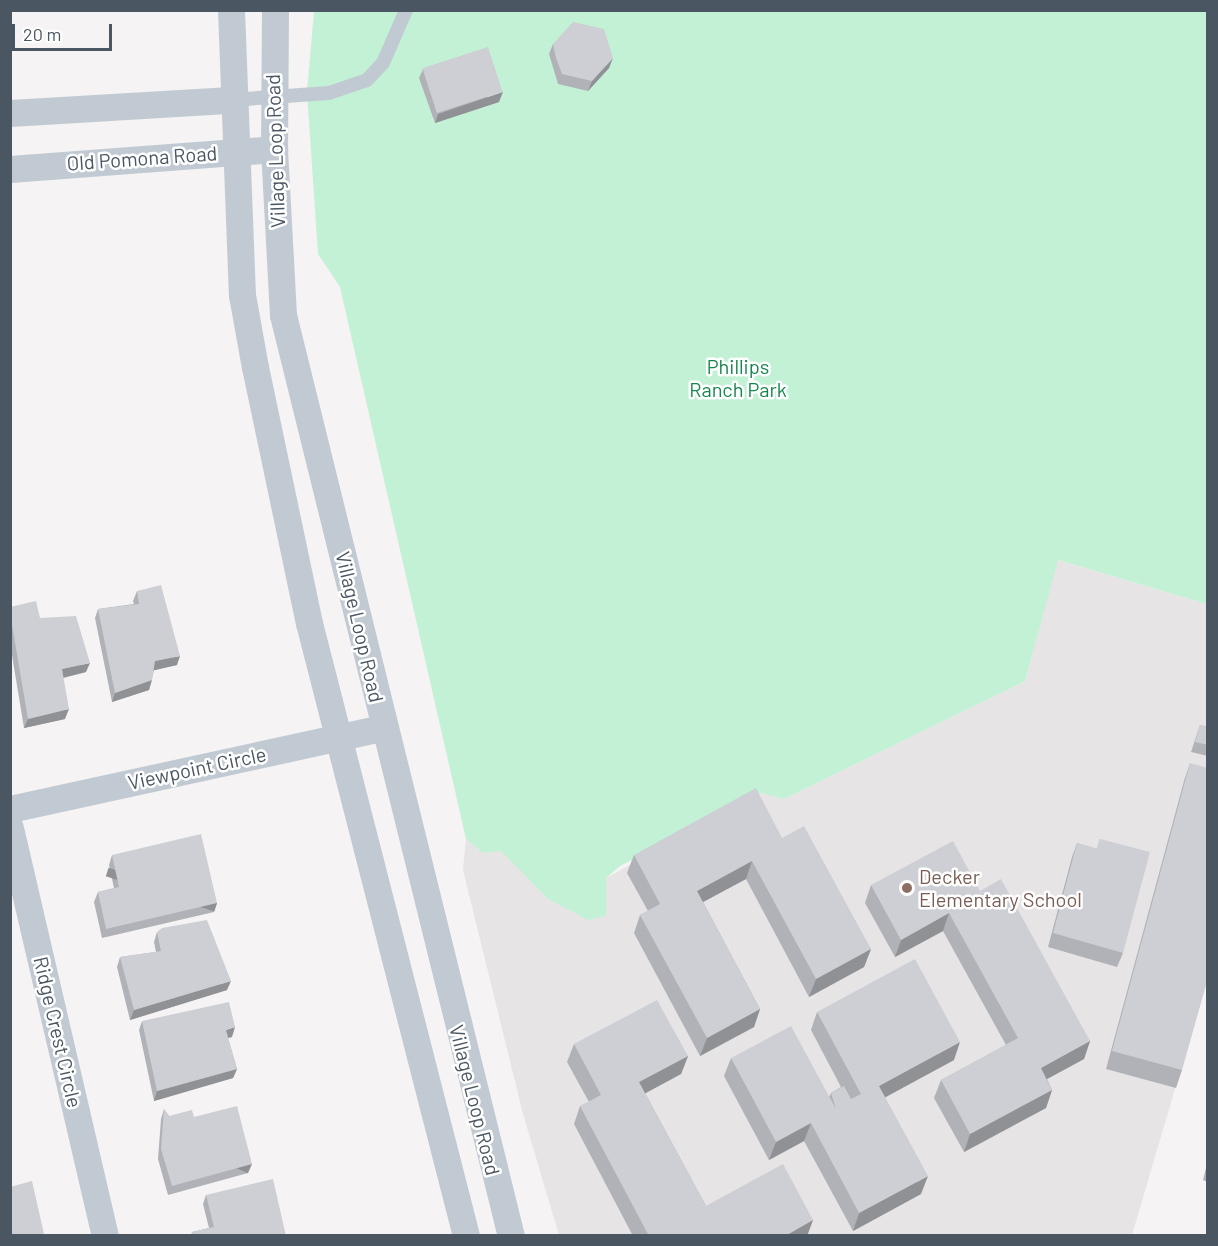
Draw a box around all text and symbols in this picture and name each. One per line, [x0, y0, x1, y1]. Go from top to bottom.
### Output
scale bar [15, 12, 116, 50]
text: 20 m [23, 23, 61, 45]
street label: Village Loop Road [260, 74, 290, 228]
street label: Old Pomona Road [66, 141, 218, 175]
park label: Phillips Ranch Park [689, 355, 787, 402]
street label: Village Loop Road [331, 549, 389, 705]
street label: Viewpoint Circle [126, 742, 268, 794]
place label: Decker Elementary School [919, 864, 1082, 911]
marker: Decker Elementary School [900, 881, 914, 895]
street label: Ridge Crest Circle [29, 954, 87, 1110]
street label: Village Loop Road [445, 1022, 505, 1178]

